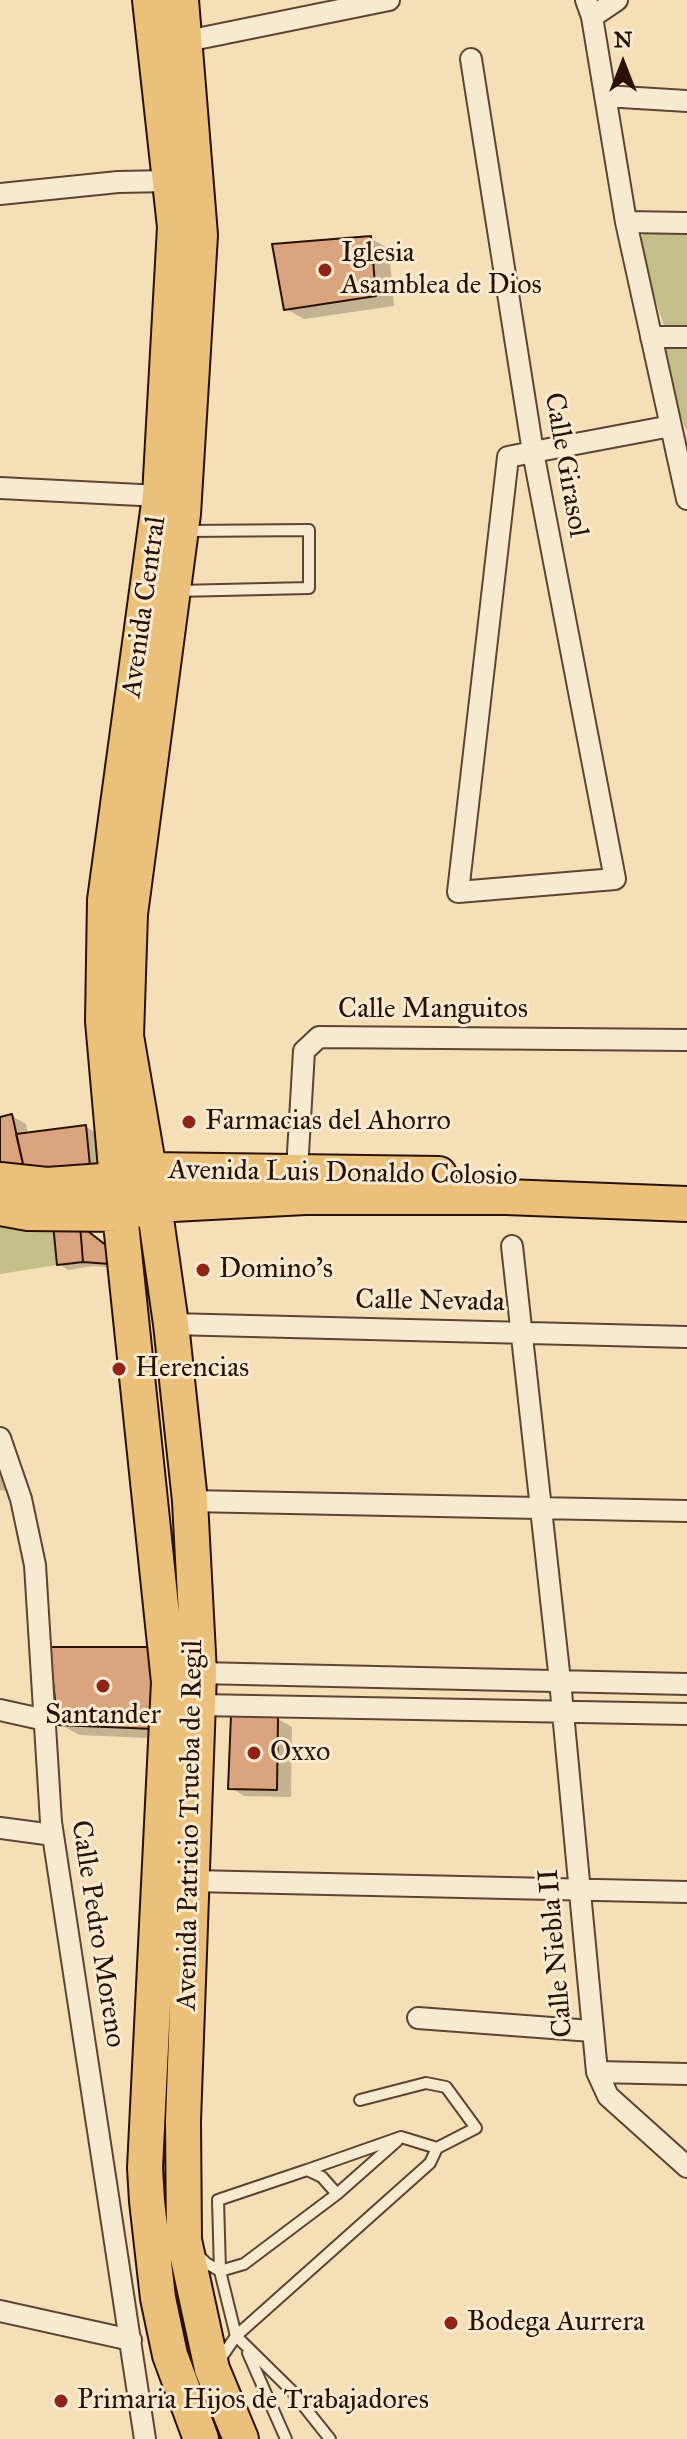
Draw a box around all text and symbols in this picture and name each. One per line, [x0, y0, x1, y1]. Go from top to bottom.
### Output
north arrow [583, 24, 663, 104]
text: N [614, 26, 632, 53]
place label: Iglesia Asamblea de Dios [341, 237, 542, 303]
marker: Iglesia Asamblea de Dios [316, 261, 334, 279]
street label: Calle Girasol [536, 390, 594, 540]
street label: Avenida Central [116, 514, 174, 700]
street label: Calle Manguitos [338, 993, 528, 1027]
place label: Farmacias del Ahorro [205, 1105, 451, 1139]
marker: Farmacias del Ahorro [180, 1113, 198, 1131]
street label: Avenida Luis Donaldo Colosio [168, 1154, 518, 1194]
place label: Domino's [219, 1253, 333, 1287]
marker: Domino's [194, 1261, 212, 1279]
street label: Calle Nevada [355, 1284, 505, 1320]
place label: Herencias [135, 1352, 249, 1386]
marker: Herencias [110, 1360, 128, 1378]
street label: Avenida Patricio Trueba de Regil [171, 1639, 211, 2011]
marker: Santander [94, 1677, 112, 1695]
place label: Santander [45, 1699, 161, 1733]
place label: Oxxo [270, 1736, 330, 1770]
marker: Oxxo [245, 1744, 263, 1762]
street label: Calle Pedro Moreno [62, 1818, 132, 2050]
street label: Calle Niebla II [533, 1867, 581, 2039]
place label: Bodega Aurrera [467, 2306, 645, 2340]
marker: Bodega Aurrera [442, 2314, 460, 2332]
place label: Primaria Hijos de Trabajadores [77, 2384, 429, 2418]
marker: Primaria Hijos de Trabajadores [52, 2392, 70, 2410]

